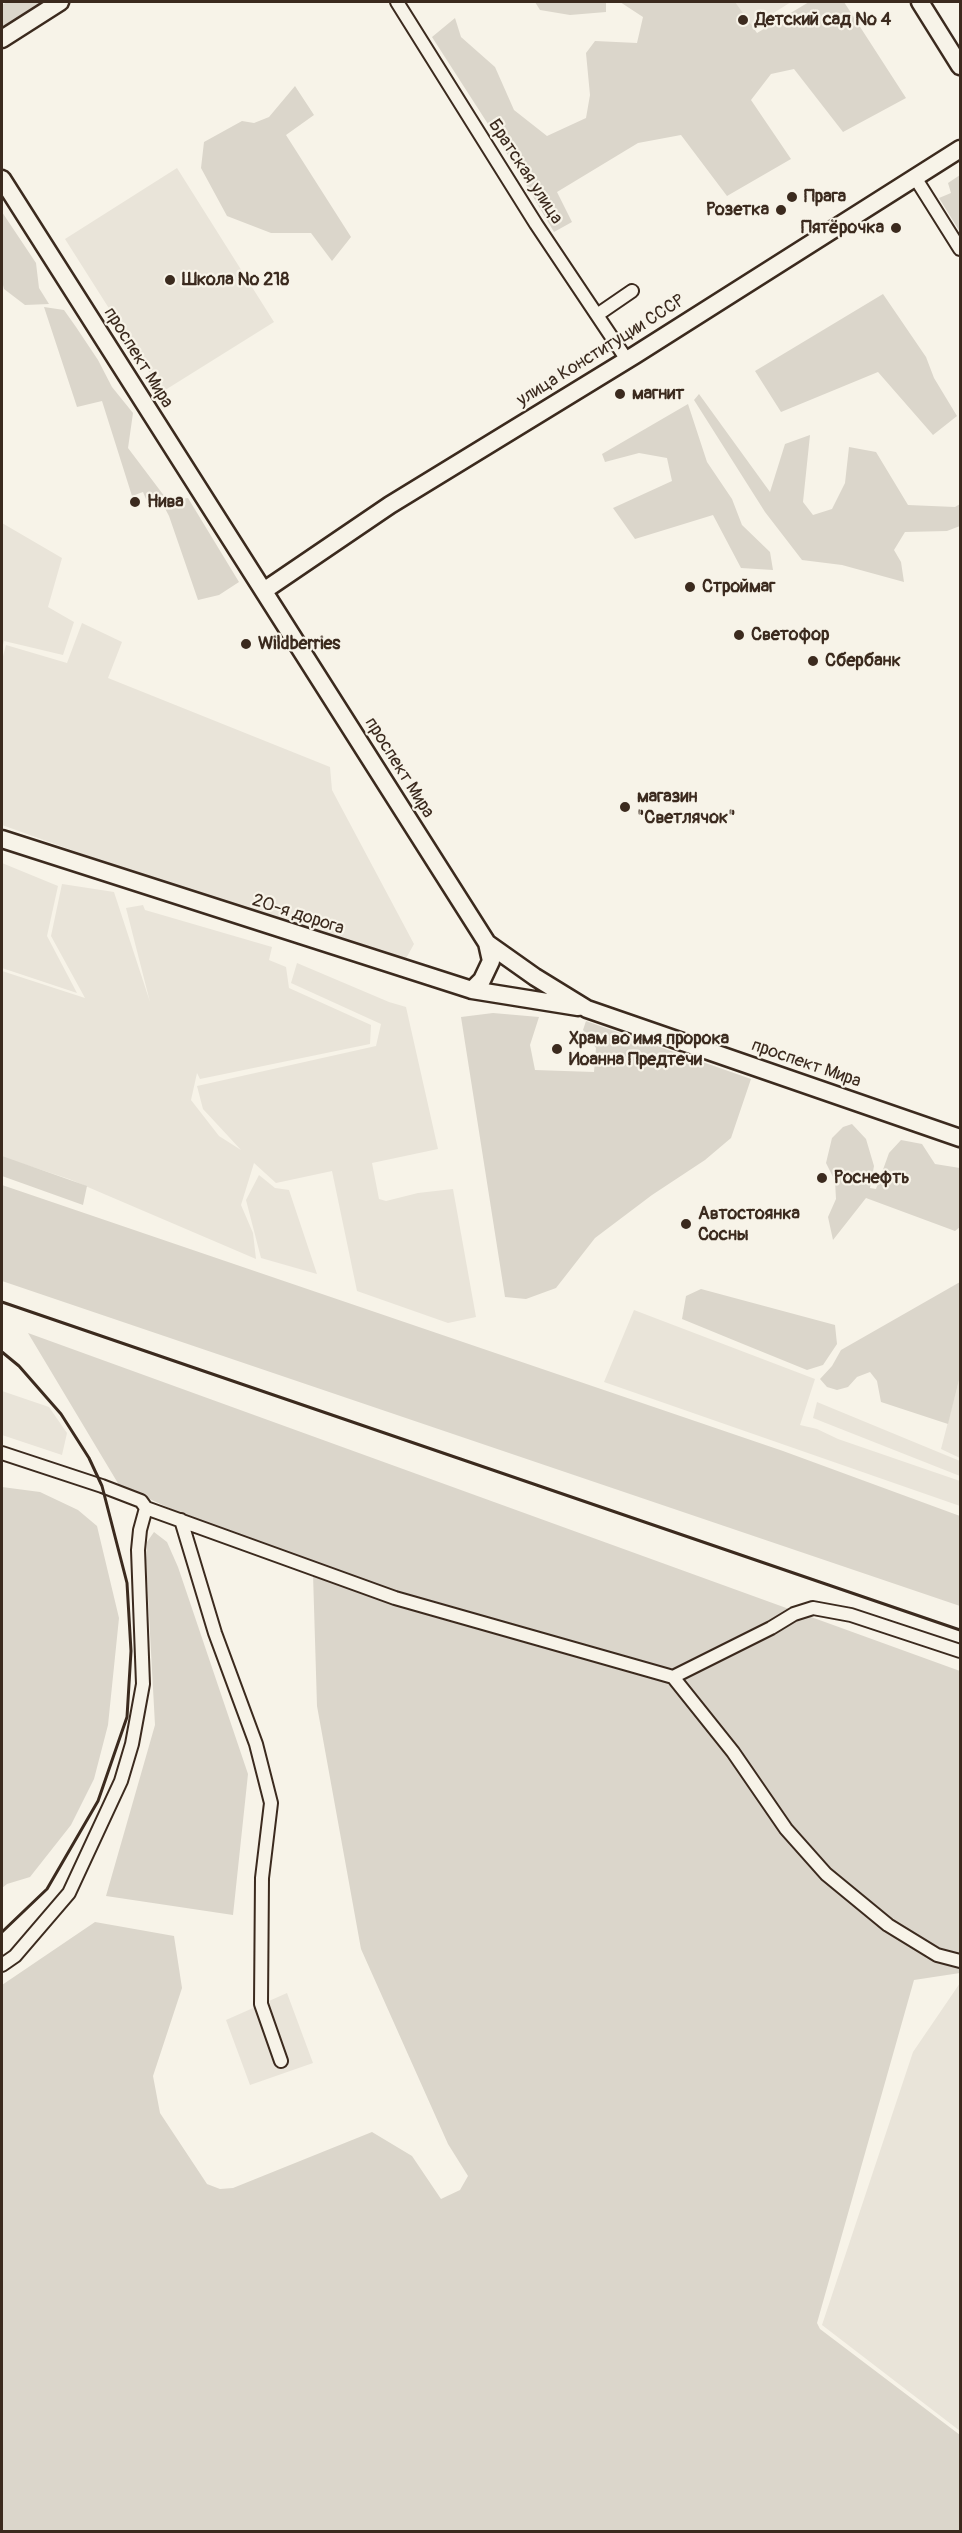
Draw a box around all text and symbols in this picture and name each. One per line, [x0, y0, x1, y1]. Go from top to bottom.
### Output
place label: Детский сад № 4 [755, 9, 891, 31]
marker: Детский сад № 4 [736, 13, 750, 27]
street label: Братская улица [483, 116, 567, 228]
place label: Прага [804, 186, 846, 208]
marker: Прага [785, 190, 799, 204]
place label: Розетка [706, 199, 769, 221]
marker: Розетка [774, 203, 788, 217]
place label: Пятёрочка [801, 217, 884, 239]
marker: Пятёрочка [889, 221, 903, 235]
place label: Школа № 218 [182, 269, 289, 291]
marker: Школа № 218 [163, 273, 177, 287]
street label: улица Конституции СССР [513, 291, 689, 411]
street label: проспект Мира [98, 304, 178, 412]
place label: магнит [632, 383, 684, 405]
marker: магнит [613, 387, 627, 401]
place label: Нива [147, 491, 184, 513]
marker: Нива [128, 495, 142, 509]
place label: Строймаг [702, 576, 775, 598]
marker: Строймаг [683, 580, 697, 594]
place label: Светофор [751, 624, 829, 646]
marker: Светофор [732, 628, 746, 642]
place label: Wildberries [258, 633, 340, 655]
marker: Wildberries [239, 637, 253, 651]
place label: Сбербанк [825, 650, 901, 672]
marker: Сбербанк [806, 654, 820, 668]
street label: проспект Мира [359, 714, 439, 822]
place label: магазин "Светлячок" [637, 786, 735, 828]
marker: магазин "Светлячок" [618, 800, 632, 814]
street label: 20-я дорога [249, 890, 347, 940]
place label: Храм во имя пророка Иоанна Предтечи [569, 1028, 729, 1070]
street label: проспект Мира [748, 1035, 864, 1093]
marker: Храм во имя пророка Иоанна Предтечи [550, 1042, 564, 1056]
place label: Роснефть [834, 1167, 910, 1189]
marker: Роснефть [815, 1171, 829, 1185]
place label: Автостоянка Сосны [698, 1203, 800, 1246]
marker: Автостоянка Сосны [679, 1217, 693, 1231]

